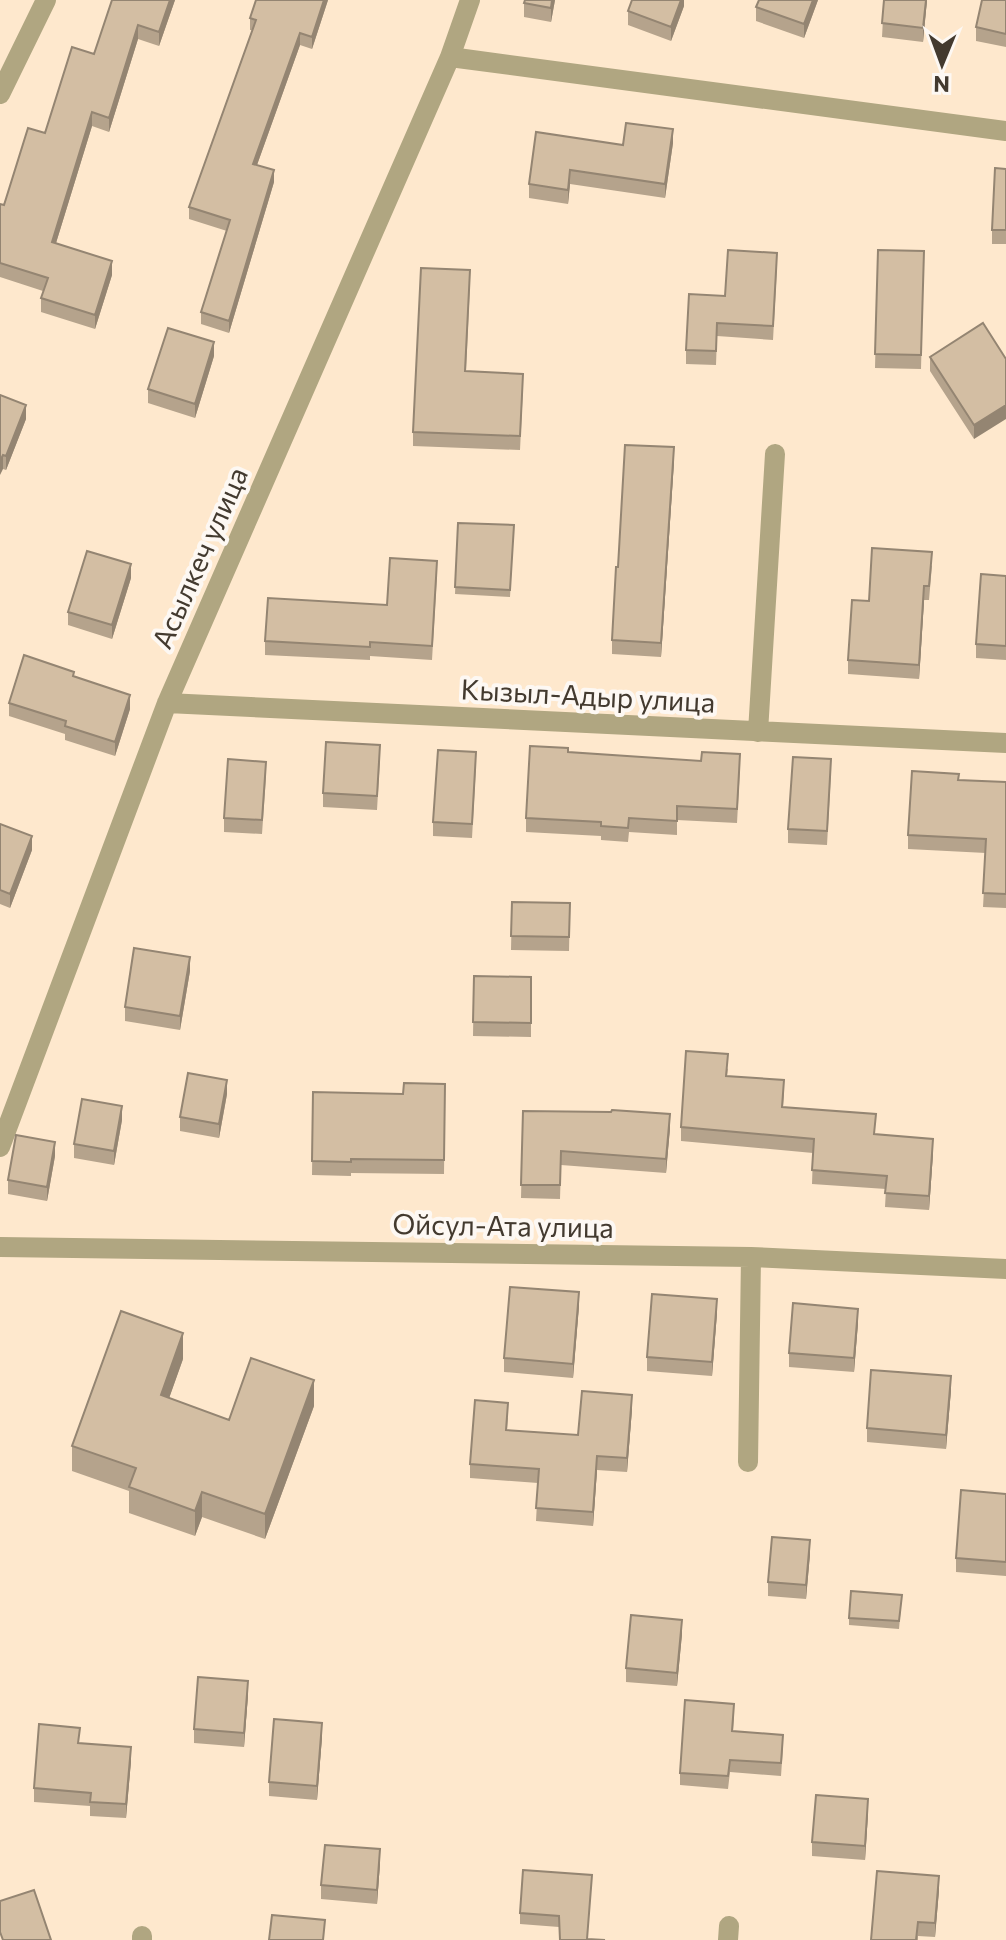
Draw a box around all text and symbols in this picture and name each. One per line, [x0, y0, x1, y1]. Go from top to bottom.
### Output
north arrow [902, 24, 982, 104]
text: N [933, 71, 950, 98]
street label: Асылкеч улица [144, 462, 254, 654]
street label: Кызыл-Адыр улица [460, 671, 716, 719]
street label: Ойсул-Ата улица [392, 1206, 614, 1244]

